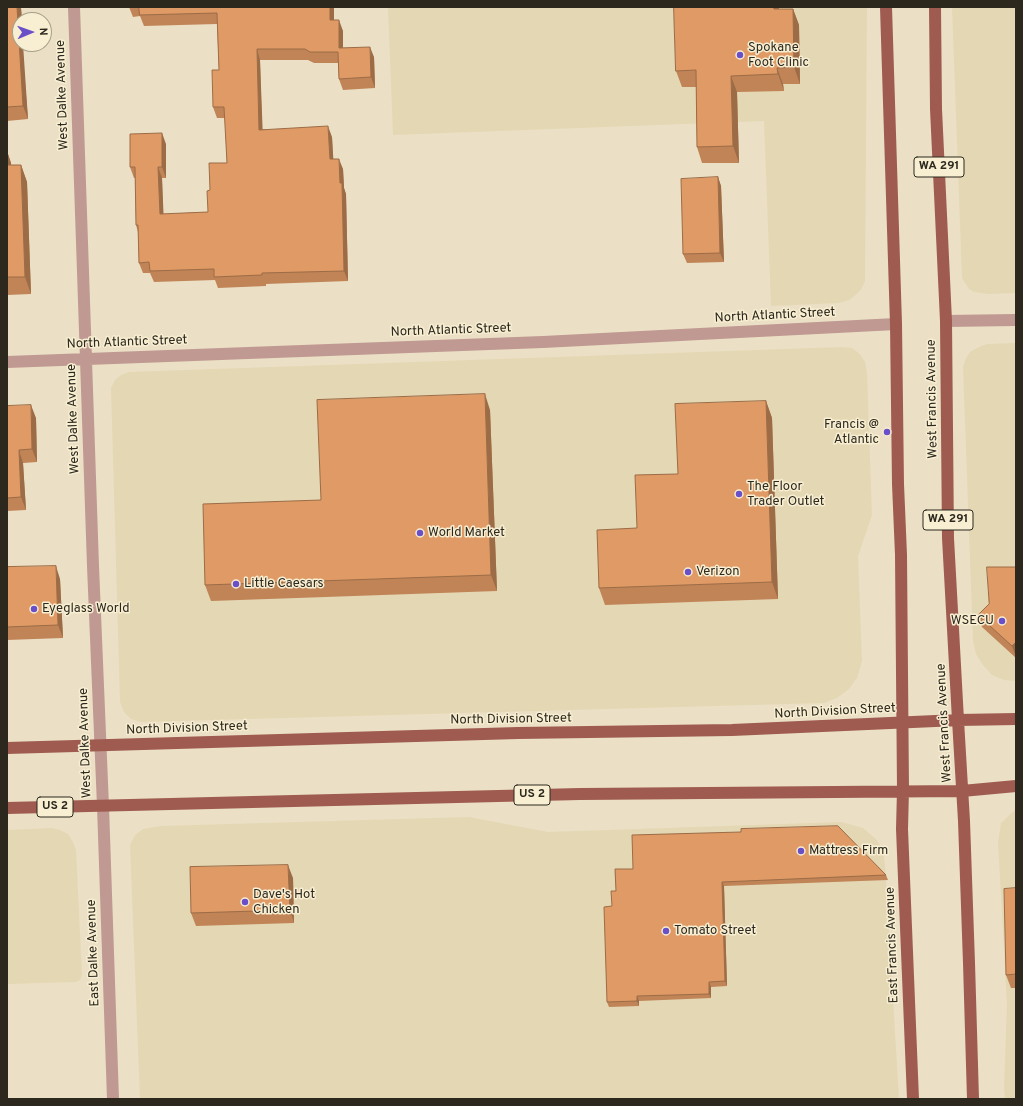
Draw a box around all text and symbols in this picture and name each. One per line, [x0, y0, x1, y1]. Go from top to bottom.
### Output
north arrow [12, 12, 52, 52]
text: N [36, 27, 50, 36]
street label: West Dalke Avenue [53, 40, 73, 150]
place label: Spokane Foot Clinic [748, 40, 809, 71]
marker: Spokane Foot Clinic [735, 50, 745, 60]
road number: WA 291 [914, 157, 964, 177]
street label: North Atlantic Street [714, 305, 836, 327]
street label: North Atlantic Street [390, 321, 512, 341]
street label: North Atlantic Street [66, 333, 188, 353]
street label: West Francis Avenue [924, 339, 942, 459]
street label: West Dalke Avenue [64, 364, 84, 474]
place label: Francis @ Atlantic [824, 417, 879, 448]
marker: Francis @ Atlantic [882, 427, 892, 437]
place label: The Floor Trader Outlet [747, 479, 824, 510]
marker: The Floor Trader Outlet [734, 489, 744, 499]
road number: WA 291 [923, 510, 973, 530]
place label: World Market [428, 525, 505, 541]
marker: World Market [415, 528, 425, 538]
place label: Verizon [696, 564, 740, 580]
marker: Verizon [683, 567, 693, 577]
place label: Little Caesars [244, 576, 324, 592]
marker: Little Caesars [231, 579, 241, 589]
place label: Eyeglass World [42, 601, 130, 617]
marker: Eyeglass World [29, 604, 39, 614]
place label: WSECU [951, 613, 994, 629]
marker: WSECU [997, 616, 1007, 626]
street label: West Francis Avenue [934, 663, 956, 783]
street label: West Dalke Avenue [76, 688, 96, 798]
street label: North Division Street [774, 701, 896, 723]
street label: North Division Street [450, 711, 572, 729]
street label: North Division Street [126, 719, 248, 739]
road number: US 2 [514, 785, 550, 805]
road number: US 2 [37, 797, 73, 817]
place label: Mattress Firm [809, 843, 888, 859]
marker: Mattress Firm [796, 846, 806, 856]
street label: East Francis Avenue [883, 886, 903, 1004]
place label: Dave's Hot Chicken [253, 887, 315, 918]
marker: Dave's Hot Chicken [240, 897, 250, 907]
street label: East Dalke Avenue [84, 899, 104, 1007]
place label: Tomato Street [674, 923, 756, 939]
marker: Tomato Street [661, 926, 671, 936]

